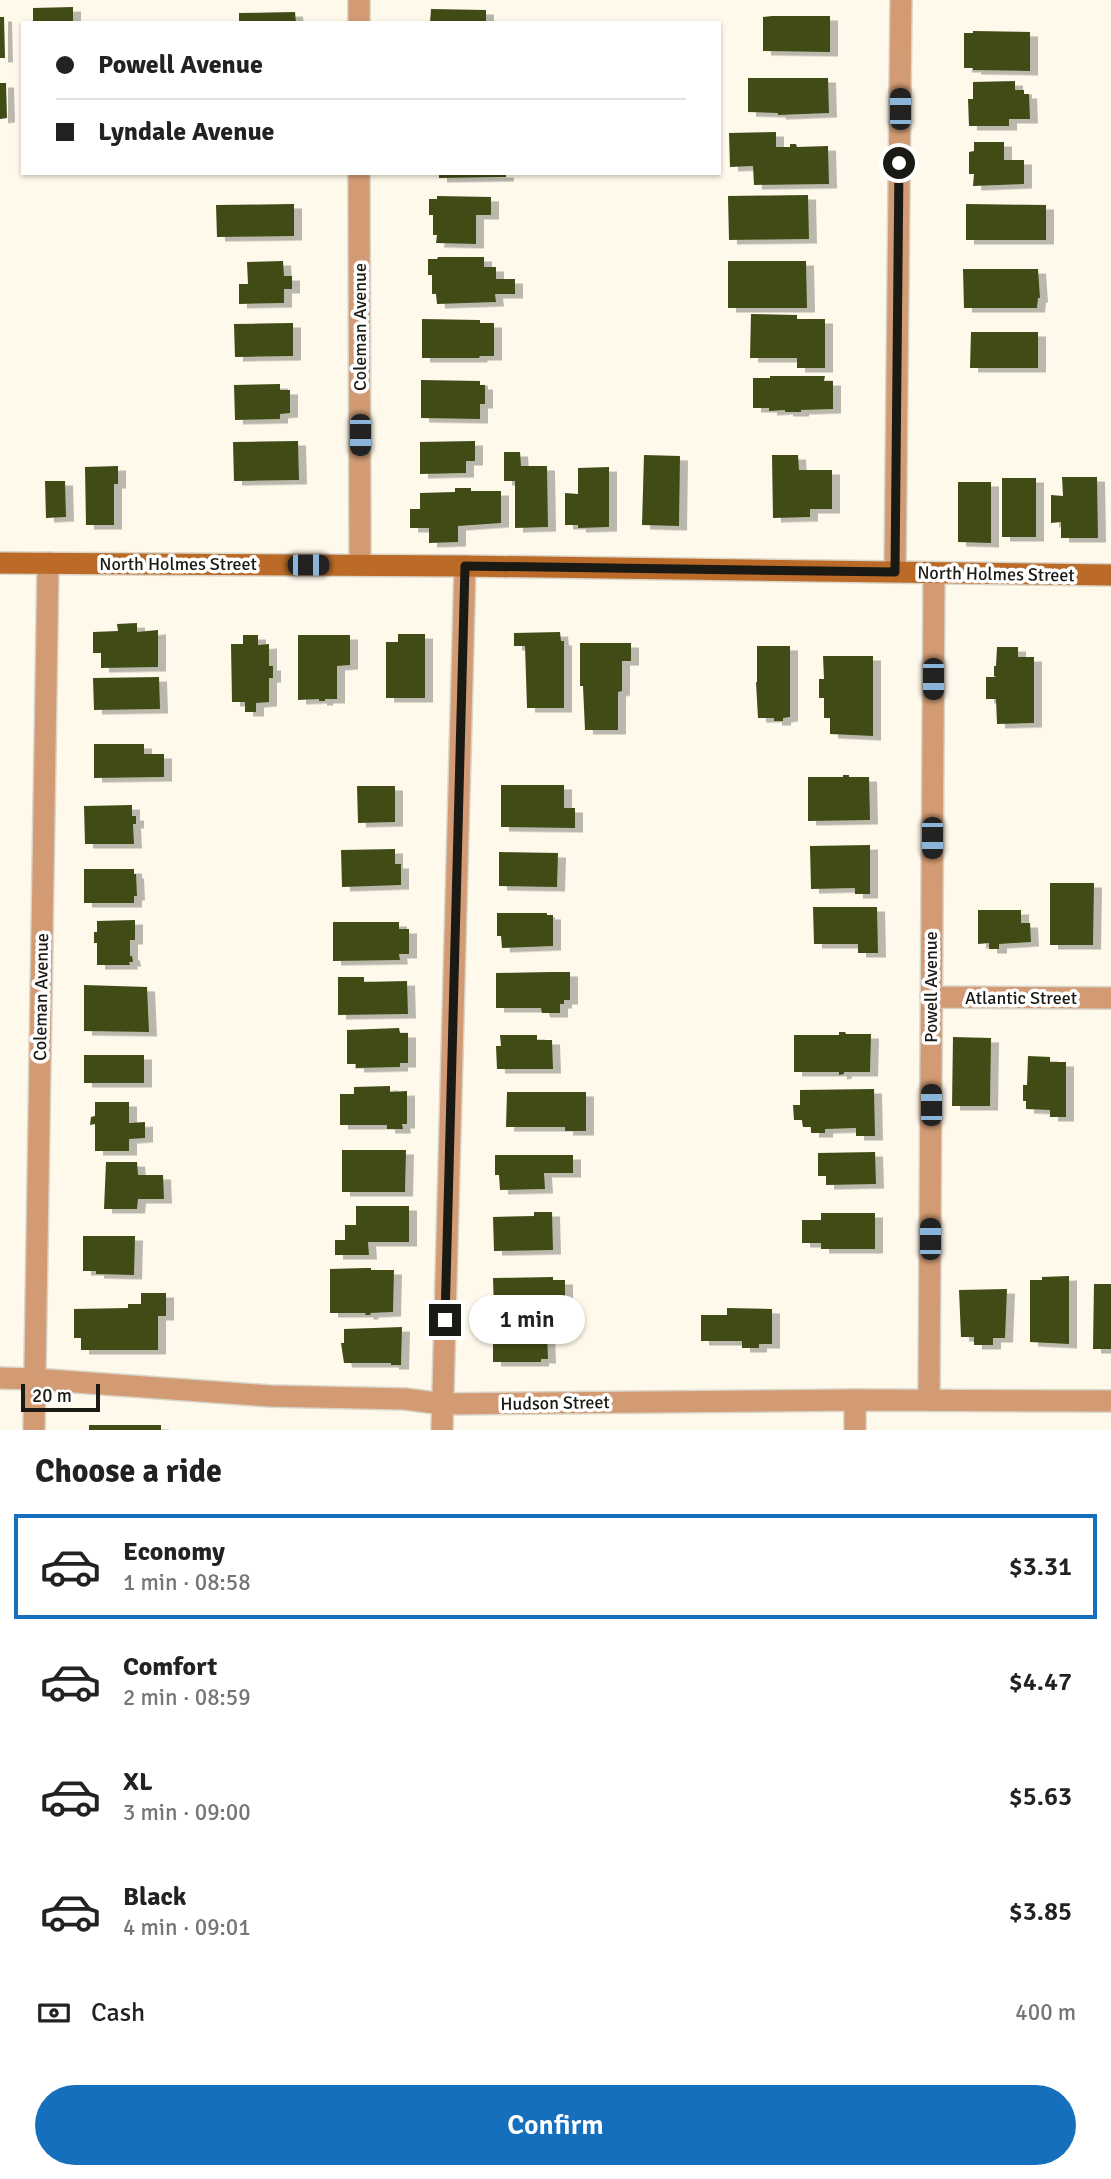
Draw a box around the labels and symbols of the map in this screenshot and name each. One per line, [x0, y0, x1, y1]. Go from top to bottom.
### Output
car [890, 88, 911, 130]
route start [883, 147, 915, 179]
street label: Coleman Avenue [349, 263, 371, 391]
car [350, 414, 371, 456]
street label: North Holmes Street [99, 553, 257, 575]
car [288, 555, 330, 576]
street label: North Holmes Street [917, 562, 1075, 586]
car [923, 658, 944, 700]
car [922, 817, 943, 859]
street label: Powell Avenue [920, 931, 942, 1043]
street label: Coleman Avenue [29, 933, 53, 1061]
street label: Atlantic Street [965, 987, 1077, 1009]
car [921, 1084, 942, 1126]
car [920, 1218, 941, 1260]
callout: 1 min [470, 1296, 585, 1344]
route end [429, 1304, 461, 1336]
scale bar [21, 1381, 100, 1413]
street label: Hudson Street [500, 1391, 610, 1415]

